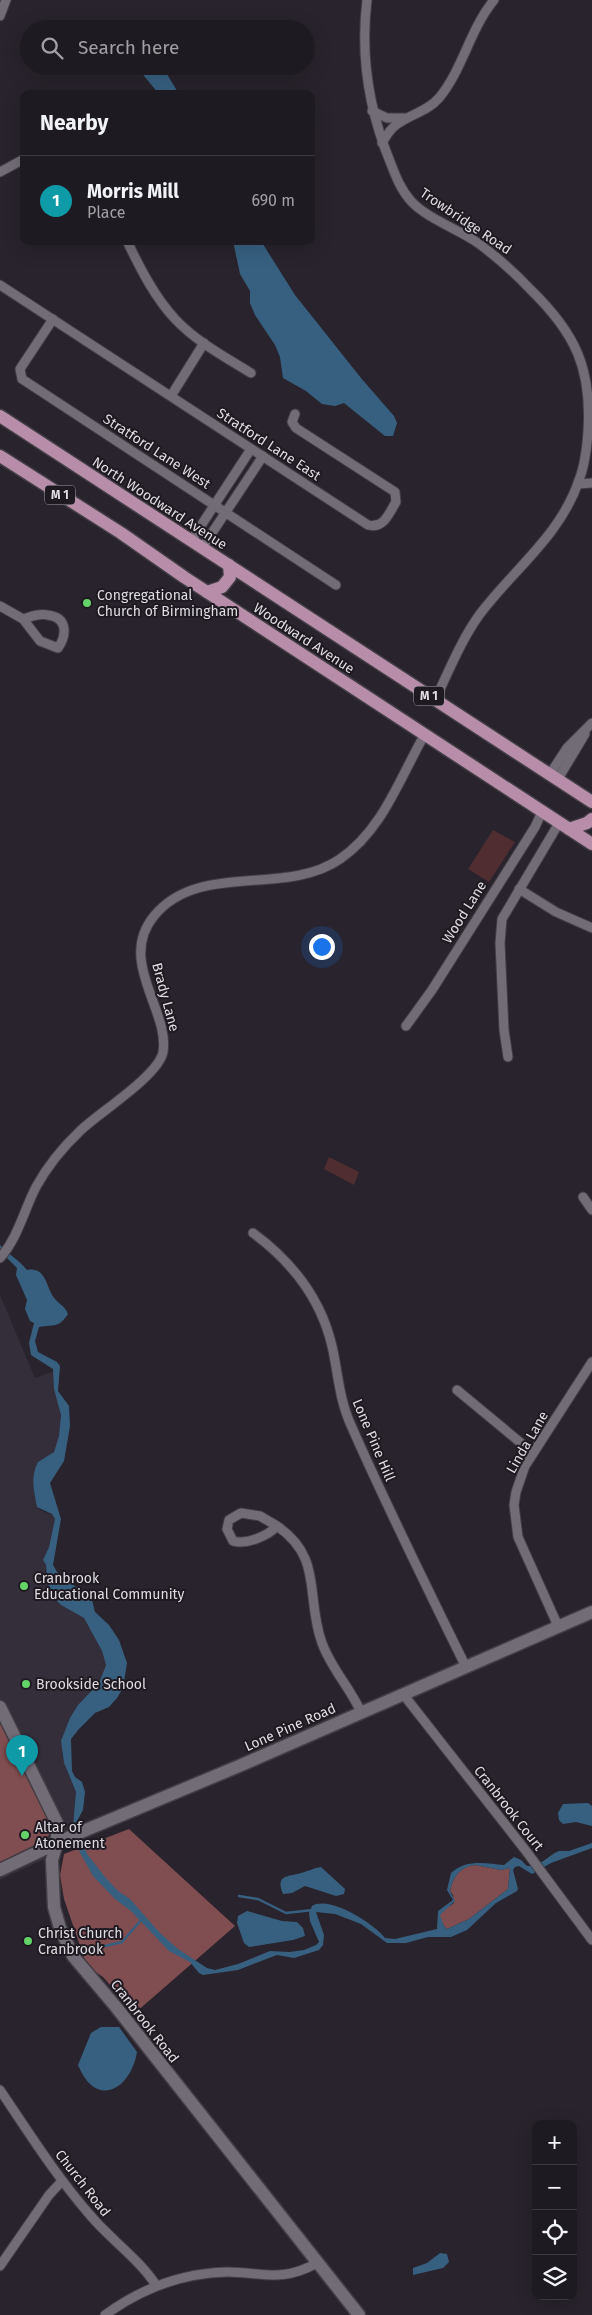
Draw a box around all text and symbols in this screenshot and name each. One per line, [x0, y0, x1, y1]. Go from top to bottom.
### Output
search box [20, 20, 315, 75]
icon: search [38, 34, 66, 62]
text: Search here [78, 36, 179, 59]
text: Nearby [40, 110, 108, 136]
text: Morris Mill [87, 180, 179, 203]
street label: Trowbridge Road [417, 185, 515, 258]
text: 1 [52, 191, 60, 210]
text: 690 m [251, 191, 295, 210]
text: Place [87, 203, 126, 222]
street label: Stratford Lane East [214, 404, 325, 485]
street label: Stratford Lane West [100, 410, 214, 493]
street label: North Woodward Avenue [89, 453, 230, 553]
road number: M 1 [45, 486, 75, 504]
place label: Congregational Church of Birmingham [97, 587, 238, 620]
marker: Congregational Church of Birmingham [81, 597, 93, 609]
street label: Woodward Avenue [250, 599, 357, 677]
road number: M 1 [414, 686, 444, 706]
street label: Wood Lane [439, 878, 490, 947]
your location [309, 934, 335, 960]
street label: Brady Lane [148, 961, 183, 1033]
street label: Lone Pine Hill [349, 1397, 398, 1484]
street label: Linda Lane [503, 1408, 552, 1476]
place label: Cranbrook Educational Community [34, 1570, 185, 1603]
marker: Cranbrook Educational Community [18, 1580, 30, 1592]
place label: Brookside School [36, 1676, 146, 1693]
marker: Brookside School [20, 1678, 32, 1690]
street label: Lone Pine Road [242, 1700, 339, 1755]
pin: 1 [6, 1735, 38, 1776]
street label: Cranbrook Court [470, 1762, 548, 1855]
place label: Altar of Atonement [35, 1819, 106, 1852]
marker: Altar of Atonement [19, 1829, 31, 1841]
place label: Christ Church Cranbrook [38, 1925, 123, 1958]
marker: Christ Church Cranbrook [22, 1935, 34, 1947]
street label: Cranbrook Road [107, 1976, 182, 2066]
map controls [532, 2120, 577, 2300]
button: + [532, 2120, 577, 2165]
street label: Church Road [51, 2147, 114, 2220]
button: − [532, 2165, 577, 2210]
button: locate [532, 2210, 577, 2255]
button: layers [532, 2255, 577, 2300]

